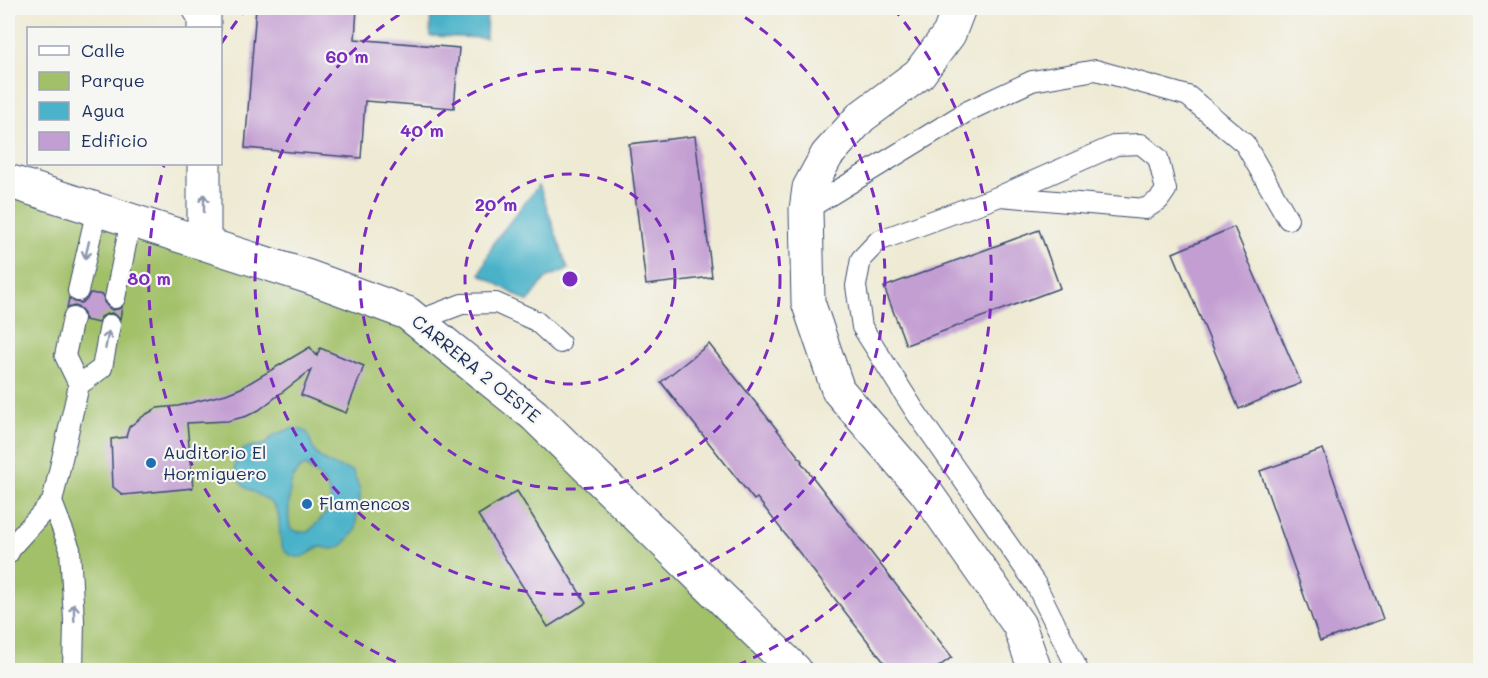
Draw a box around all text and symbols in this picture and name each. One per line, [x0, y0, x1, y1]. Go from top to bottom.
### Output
legend [27, 27, 222, 165]
text: Calle [81, 38, 125, 62]
text: 60 m [325, 44, 369, 68]
text: Parque [81, 68, 145, 92]
text: Agua [81, 98, 125, 122]
text: 40 m [400, 118, 444, 142]
text: Edificio [81, 128, 148, 152]
text: 20 m [475, 192, 517, 216]
one-way arrow [198, 194, 210, 214]
one-way arrow [81, 240, 93, 259]
text: 80 m [127, 266, 171, 290]
centre of rings [560, 269, 580, 289]
street label: CARRERA 2 OESTE [407, 309, 546, 428]
one-way arrow [102, 331, 113, 350]
place label: Auditorio El Hormiguero [163, 440, 267, 485]
marker: Auditorio El Hormiguero [144, 456, 158, 470]
place label: Flamencos [319, 491, 410, 515]
marker: Flamencos [300, 497, 314, 511]
one-way arrow [68, 603, 79, 623]

